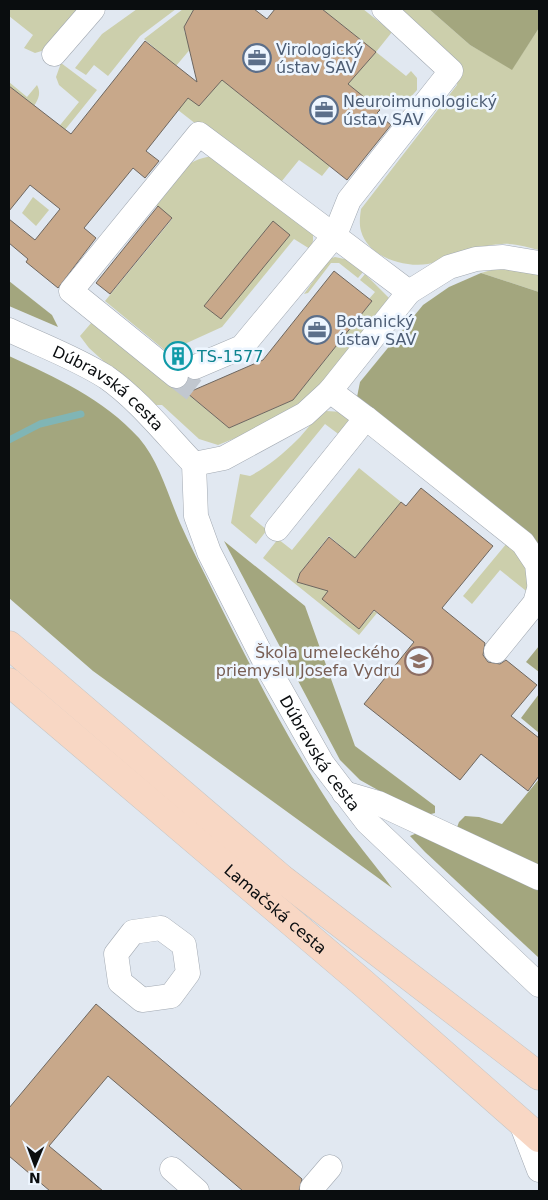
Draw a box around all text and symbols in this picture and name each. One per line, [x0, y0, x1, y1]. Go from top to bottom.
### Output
place label: Virologický ústav SAV [276, 40, 363, 77]
office icon: Virologický ústav SAV [242, 43, 272, 73]
place label: Neuroimunologický ústav SAV [343, 92, 497, 129]
office icon: Neuroimunologický ústav SAV [309, 95, 339, 125]
place label: Botanický ústav SAV [336, 312, 416, 349]
office icon: Botanický ústav SAV [302, 315, 332, 345]
street label: Dúbravská cesta [50, 341, 168, 434]
building icon: TS-1577 [163, 341, 193, 371]
place label: TS-1577 [196, 347, 263, 366]
place label: Škola umeleckého priemyslu Josefa Vydru [216, 643, 400, 680]
school or university icon: Škola umeleckého priemyslu Josefa Vydru [404, 646, 434, 676]
street label: Dúbravská cesta [276, 692, 364, 814]
street label: Lamačská cesta [221, 860, 331, 957]
north arrow [10, 1140, 60, 1190]
text: N [29, 1170, 41, 1186]

